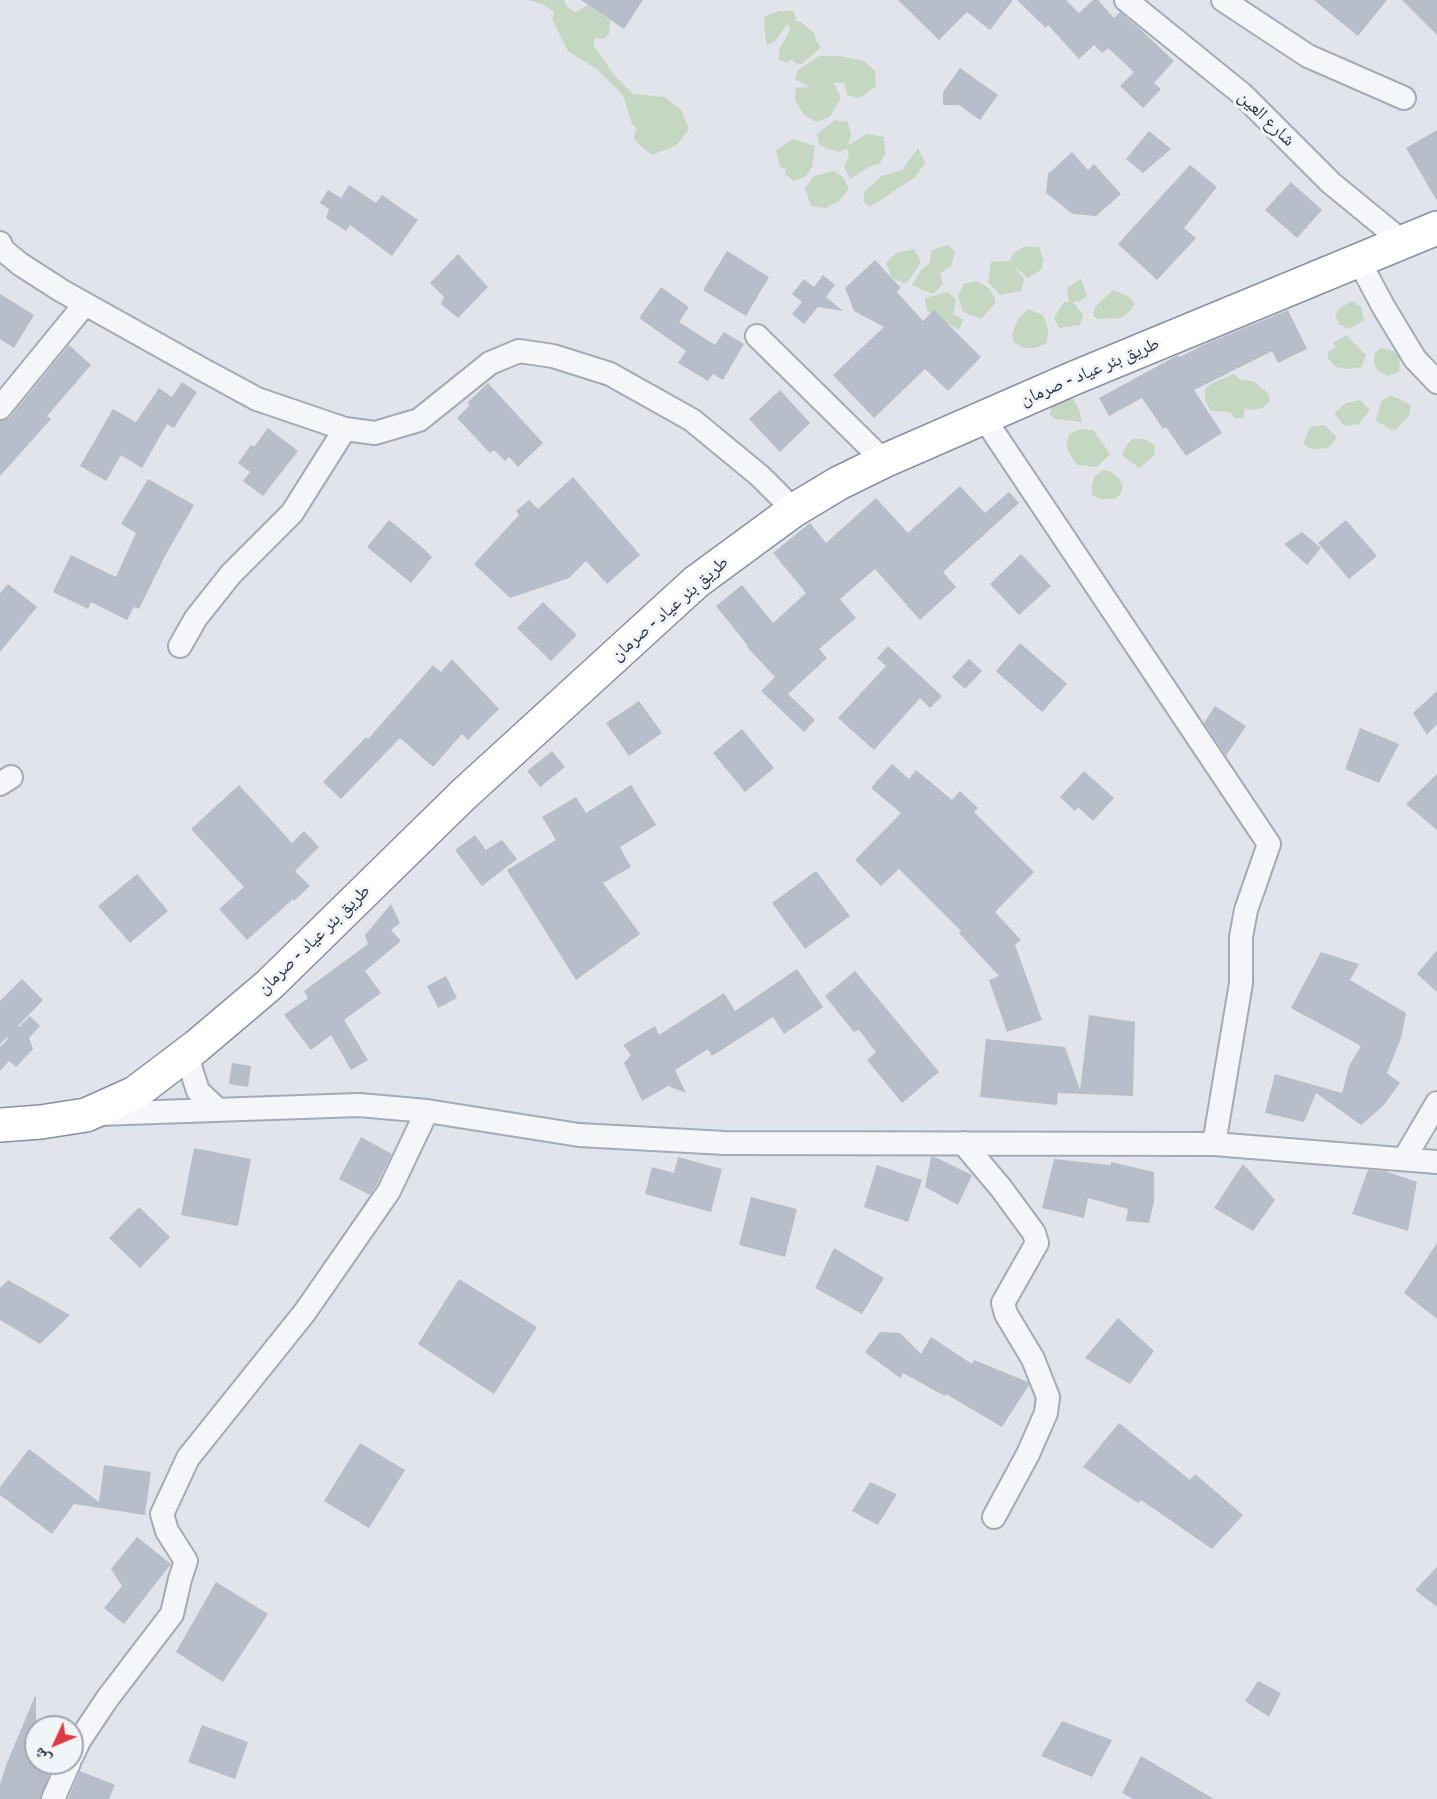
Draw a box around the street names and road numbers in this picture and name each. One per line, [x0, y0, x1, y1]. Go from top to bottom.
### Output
street label: شارع العين [1233, 87, 1299, 151]
street label: طريق بئر عياد - صرمان [1017, 333, 1163, 411]
street label: طريق بئر عياد - صرمان [607, 552, 733, 666]
street label: طريق بئر عياد - صرمان [253, 881, 375, 999]

